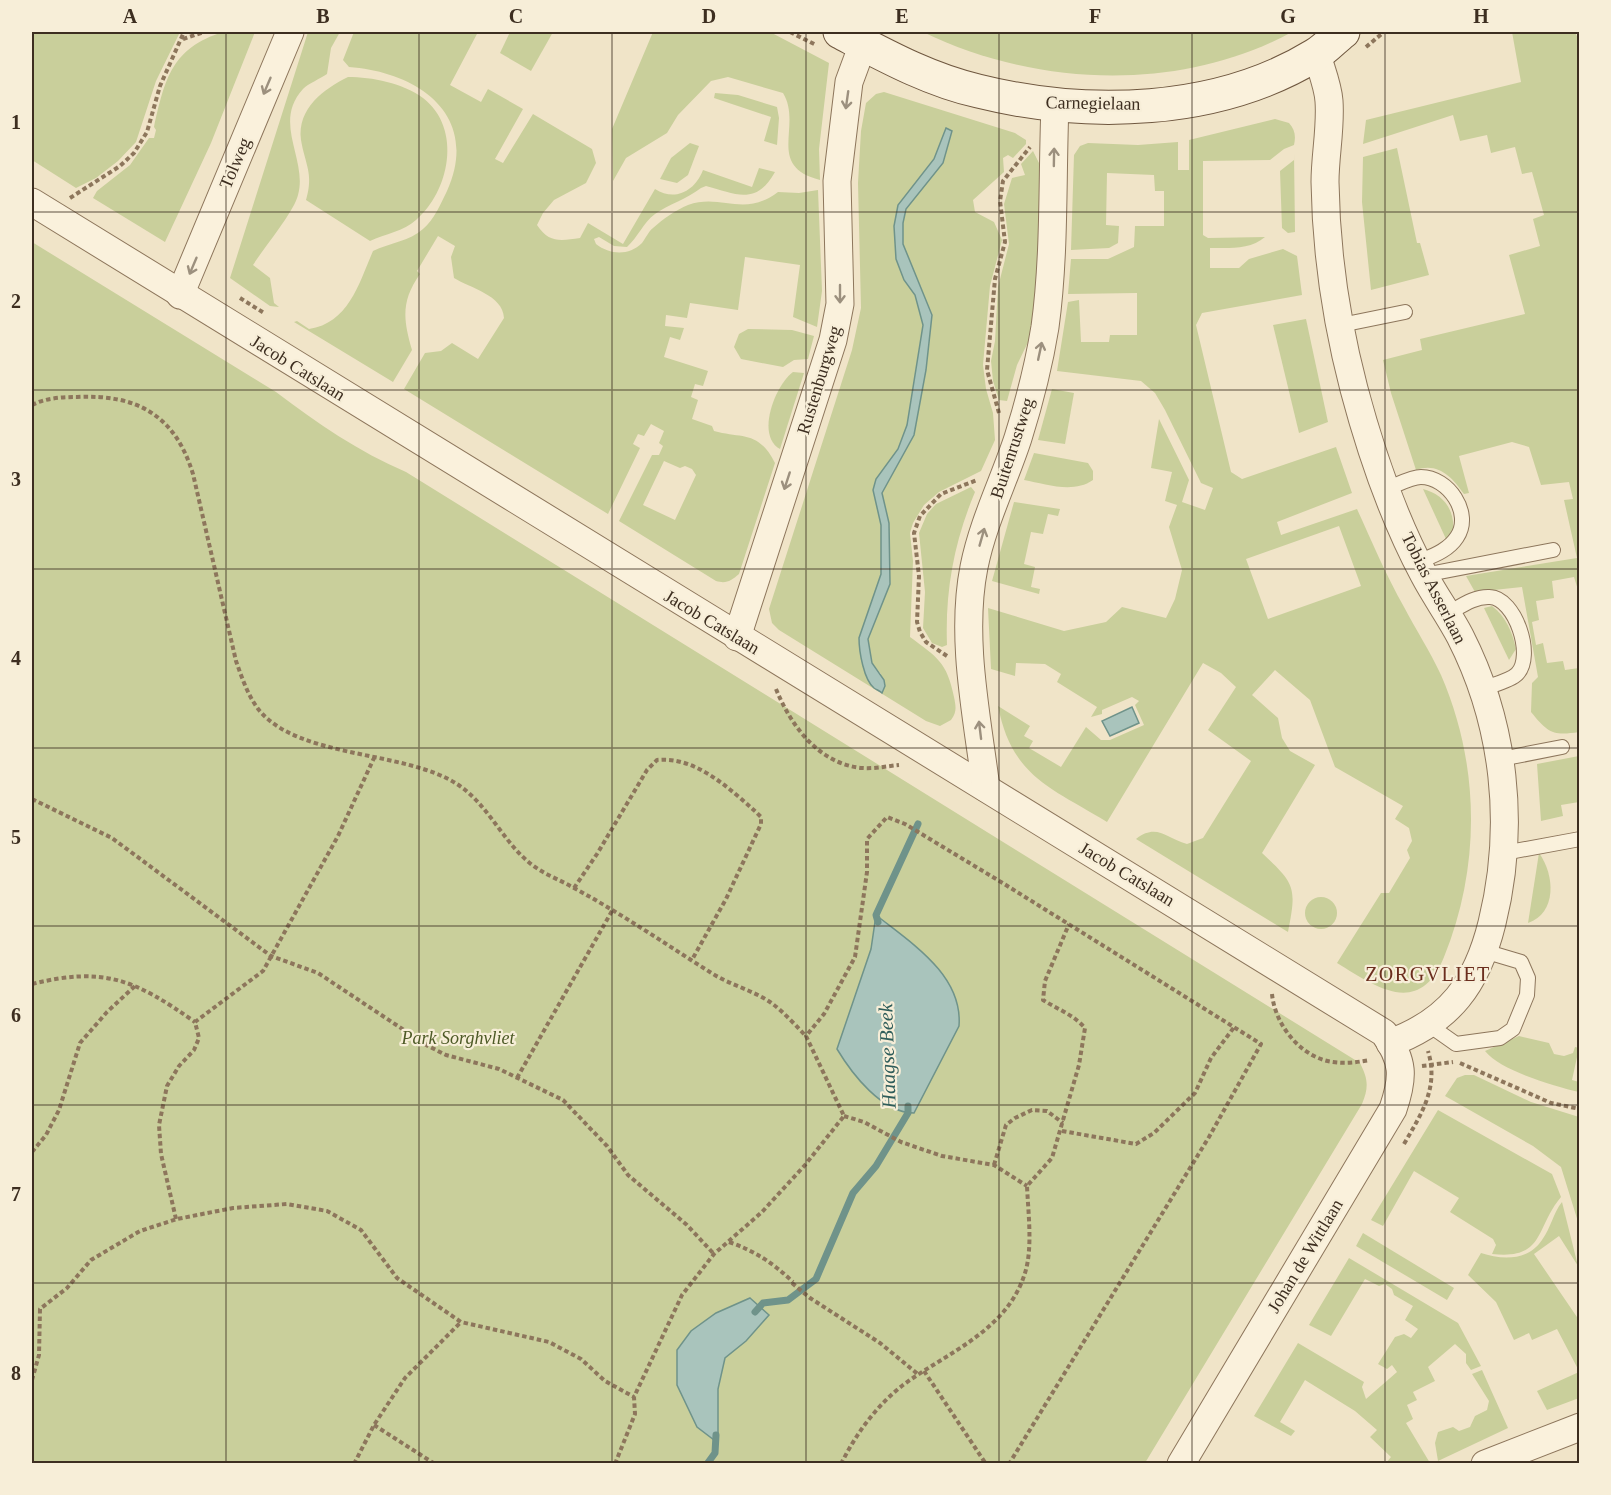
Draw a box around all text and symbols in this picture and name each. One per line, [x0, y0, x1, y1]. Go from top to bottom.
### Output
text: A [123, 5, 138, 27]
text: B [316, 5, 330, 27]
text: C [509, 5, 523, 27]
text: D [702, 5, 716, 27]
text: E [895, 5, 909, 27]
text: F [1089, 5, 1101, 27]
text: G [1280, 5, 1296, 27]
text: H [1473, 5, 1489, 27]
one-way arrow [261, 76, 273, 94]
one-way arrow [841, 89, 852, 109]
street label: Carnegielaan [1045, 92, 1141, 114]
text: 1 [11, 111, 21, 133]
street label: Tolweg [215, 134, 255, 192]
one-way arrow [1048, 147, 1060, 167]
one-way arrow [187, 256, 198, 274]
one-way arrow [834, 283, 846, 303]
text: 2 [11, 290, 21, 312]
street label: Rustenburgweg [793, 323, 845, 437]
street label: Jacob Catslaan [247, 331, 349, 405]
one-way arrow [1035, 342, 1046, 361]
street label: Buitenrustweg [986, 395, 1038, 501]
text: 3 [11, 468, 21, 490]
one-way arrow [781, 471, 792, 490]
one-way arrow [977, 528, 988, 547]
street label: Tobias Asserlaan [1397, 529, 1471, 647]
street label: Jacob Catslaan [661, 586, 763, 658]
text: 4 [11, 647, 21, 669]
one-way arrow [974, 720, 985, 740]
text: 5 [11, 826, 21, 848]
street label: Jacob Catslaan [1076, 838, 1178, 910]
district label: ZORGVLIET [1365, 963, 1491, 985]
water label: Haagse Beek [874, 1002, 901, 1110]
text: 6 [11, 1004, 21, 1026]
park label: Park Sorghvliet [401, 1028, 515, 1048]
text: 7 [11, 1183, 21, 1205]
street label: Johan de Wittlaan [1263, 1196, 1347, 1316]
text: 8 [11, 1362, 21, 1384]

